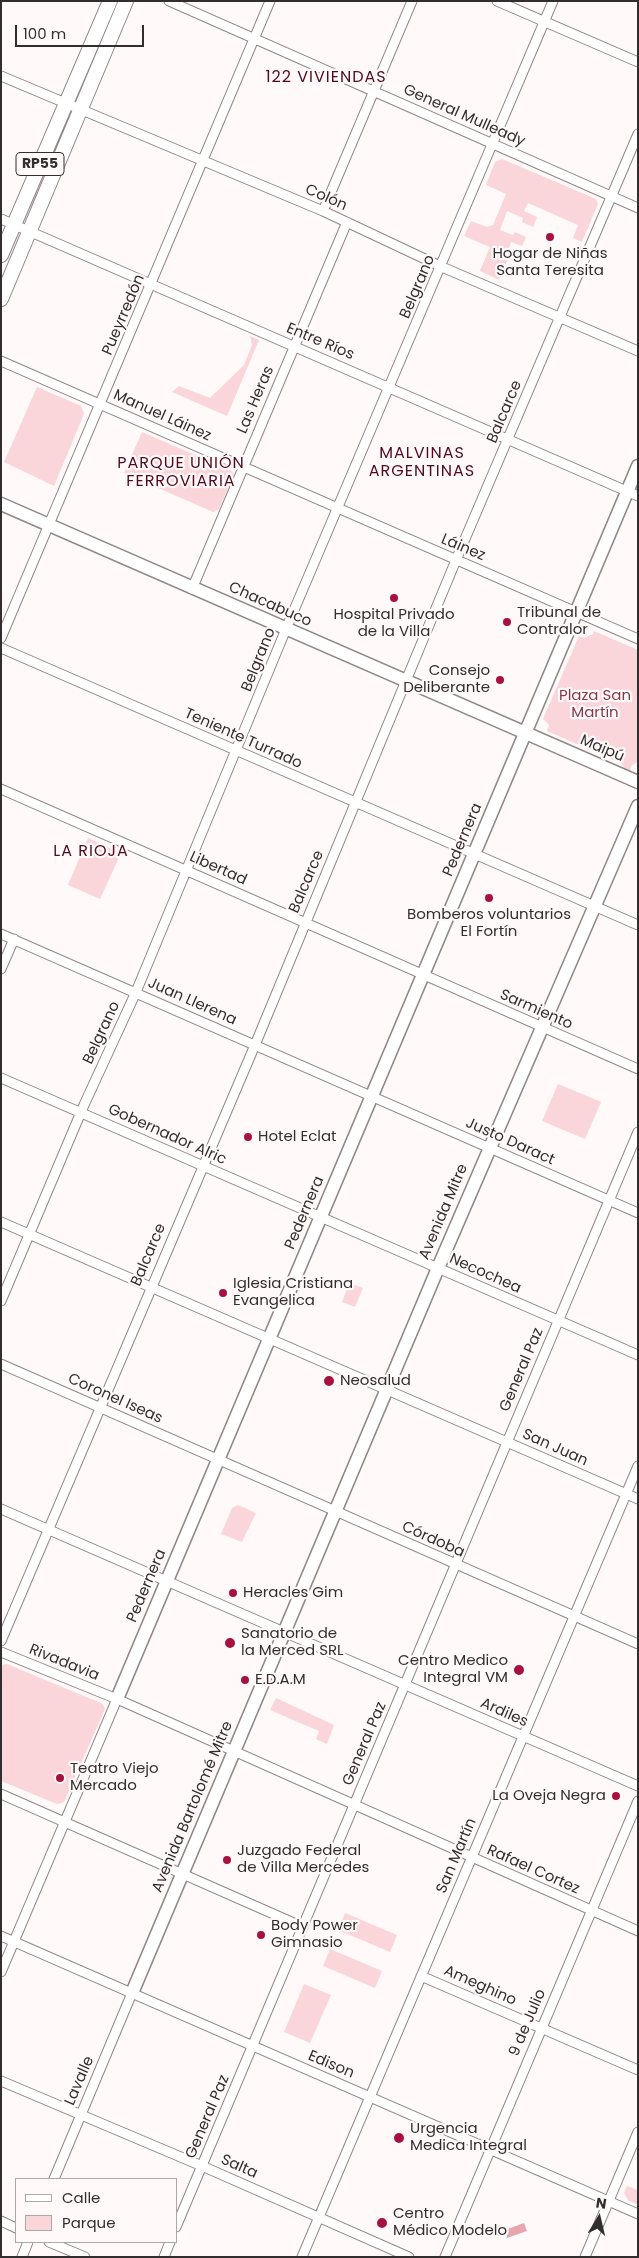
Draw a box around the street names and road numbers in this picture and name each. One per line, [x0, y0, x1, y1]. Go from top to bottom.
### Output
street label: General Mulleady [400, 81, 528, 151]
road number: RP55 [16, 152, 64, 175]
street label: Colón [302, 181, 350, 215]
street label: Belgrano [397, 253, 439, 321]
street label: Pueyrredón [99, 272, 149, 358]
street label: Entre Ríos [283, 320, 357, 364]
street label: Las Heras [234, 363, 278, 437]
street label: Balcarce [484, 378, 526, 446]
street label: Manuel Láinez [110, 386, 214, 446]
street label: Láinez [438, 531, 488, 565]
street label: Chacabuco [226, 579, 314, 631]
street label: Belgrano [238, 625, 280, 695]
street label: Teniente Turrado [181, 705, 305, 773]
street label: Maipú [577, 732, 627, 766]
street label: Pedernera [440, 801, 486, 879]
street label: Libertad [187, 848, 249, 890]
street label: Balcarce [286, 848, 328, 916]
street label: Juan Llerena [145, 974, 239, 1030]
street label: Sarmiento [497, 986, 575, 1034]
street label: Belgrano [80, 999, 124, 1067]
street label: Gobernador Alric [105, 1101, 229, 1169]
street label: Justo Daract [463, 1114, 557, 1170]
street label: Avenida Mitre [416, 1161, 472, 1263]
street label: Pedernera [282, 1174, 328, 1252]
street label: Balcarce [128, 1221, 170, 1289]
street label: Necochea [446, 1250, 524, 1298]
street label: General Paz [496, 1326, 548, 1414]
street label: Coronel Iseas [65, 1370, 165, 1428]
street label: San Juan [519, 1426, 591, 1470]
street label: Córdoba [399, 1518, 467, 1562]
street label: Pedernera [124, 1547, 170, 1625]
street label: Rivadavia [26, 1641, 102, 1685]
street label: Ardiles [477, 1695, 531, 1731]
street label: General Paz [339, 1700, 391, 1788]
street label: Avenida Bartolomé Mitre [149, 1719, 237, 1895]
street label: San Martín [433, 1816, 481, 1896]
street label: Rafael Cortez [484, 1842, 582, 1898]
street label: Ameghino [441, 1962, 519, 2010]
street label: 9 de Julio [506, 1987, 550, 2059]
street label: Edison [305, 2047, 357, 2083]
street label: Lavalle [62, 2054, 98, 2108]
street label: General Paz [182, 2073, 234, 2161]
street label: Salta [218, 2151, 260, 2183]

